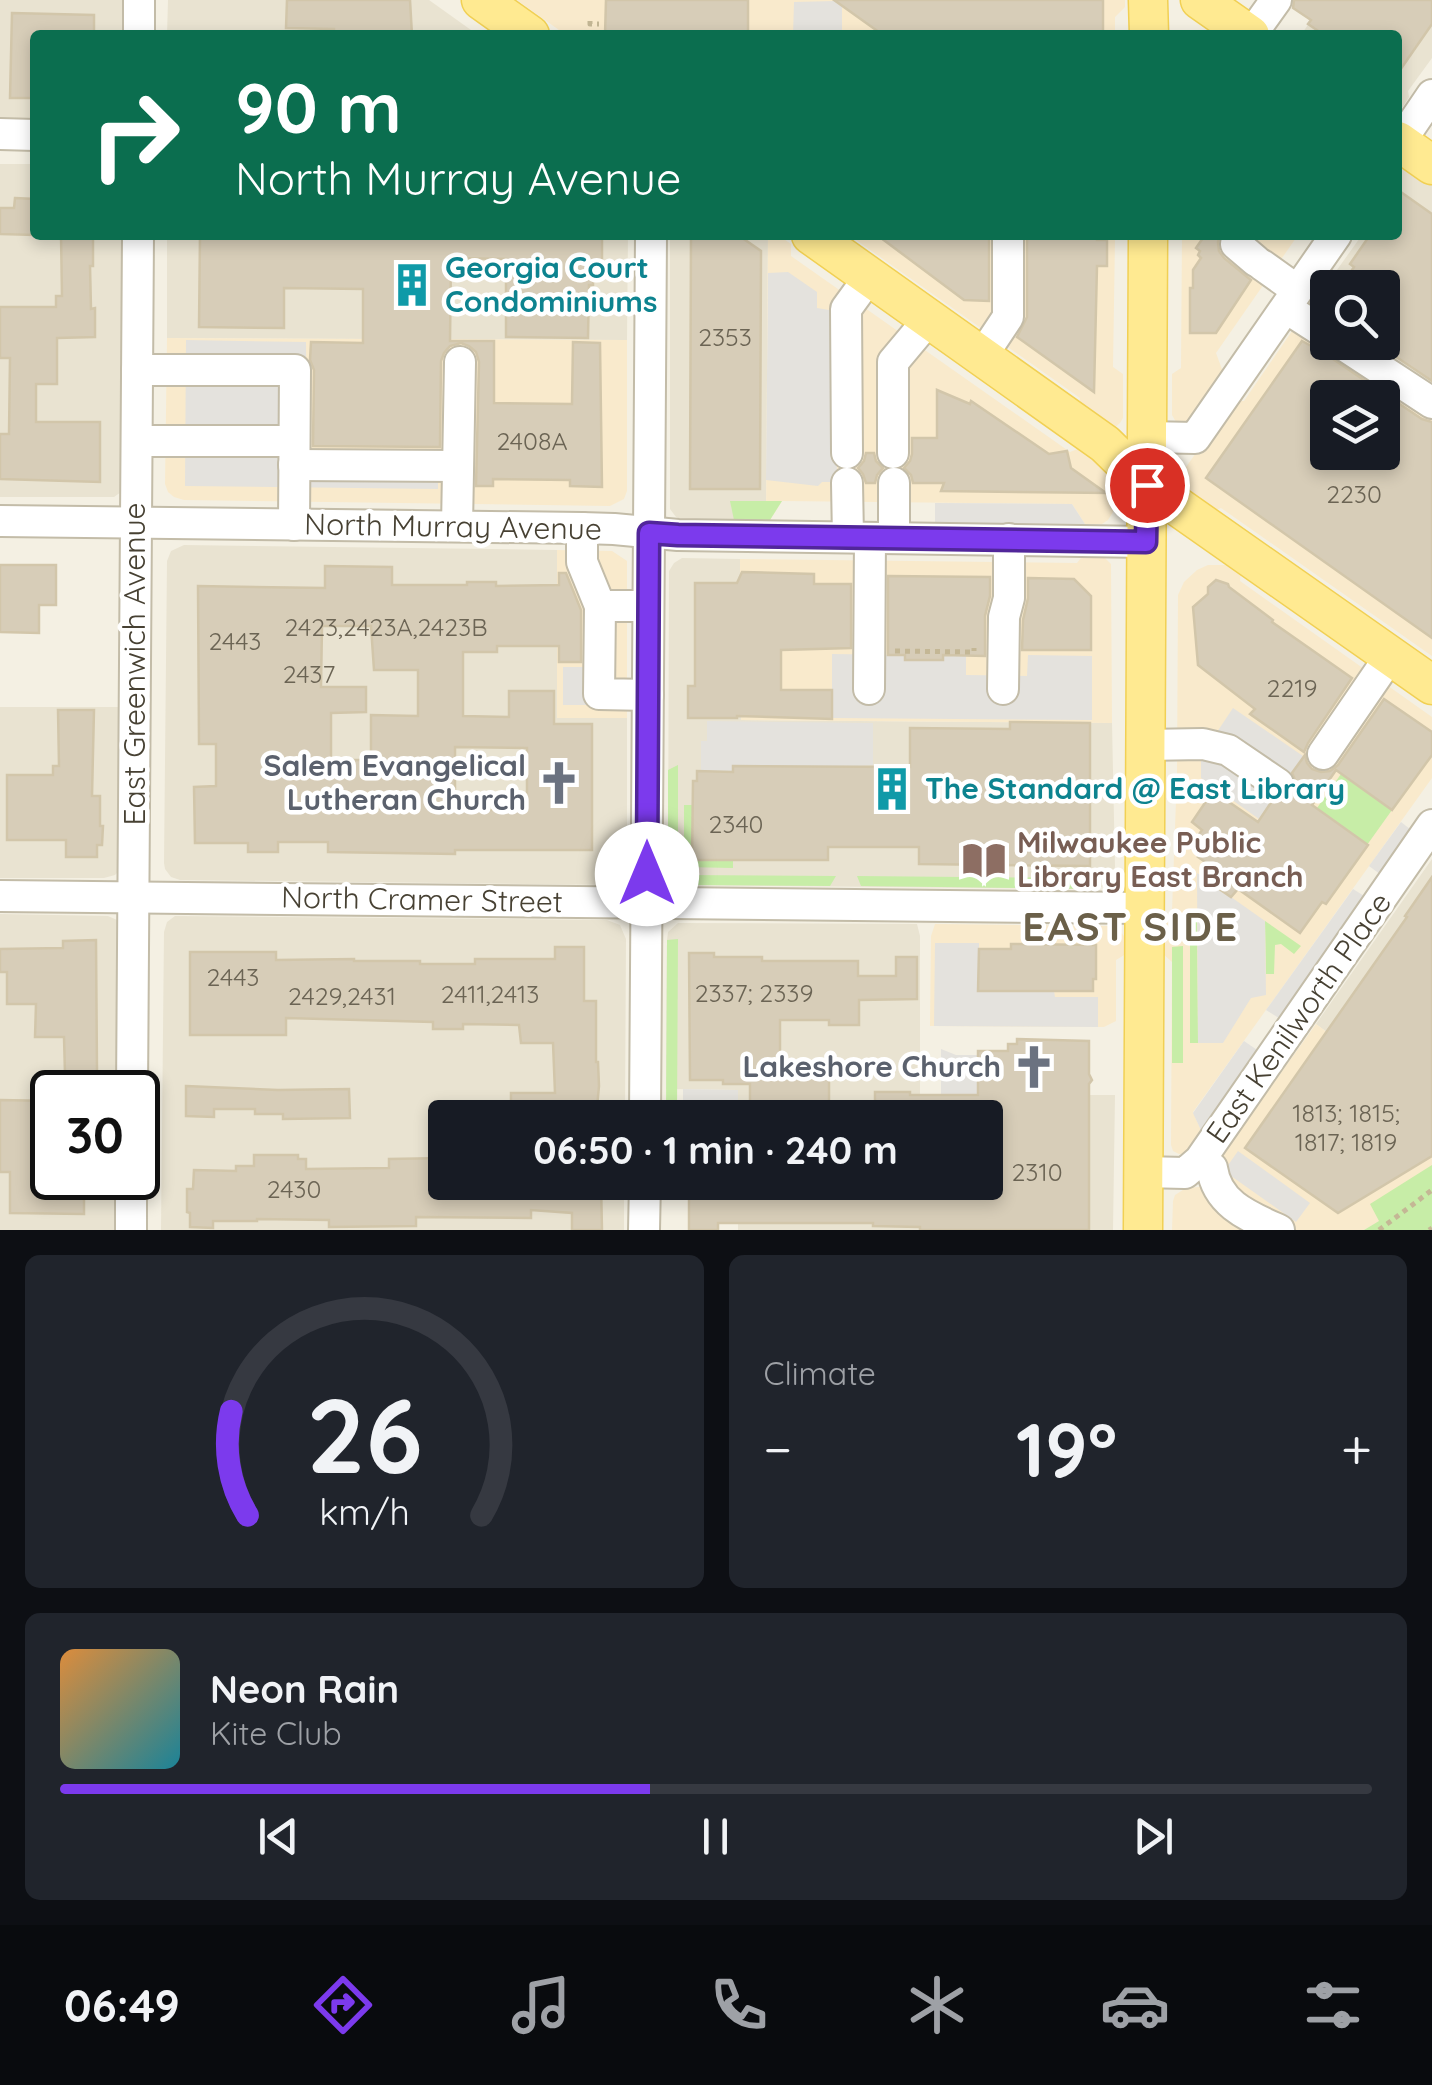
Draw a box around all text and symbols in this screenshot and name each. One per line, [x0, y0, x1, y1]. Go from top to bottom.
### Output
text: 90 m [235, 63, 402, 151]
icon: right [70, 70, 200, 200]
text: North Murray Avenue [235, 150, 681, 206]
place label: Georgia Court Condominiums [445, 248, 657, 320]
building icon: Georgia Court Condominiums [388, 261, 436, 309]
map controls [1310, 270, 1400, 470]
button: search [1310, 270, 1400, 360]
house number: 2353 [698, 321, 752, 352]
button: layers [1310, 380, 1400, 470]
house number: 2408A [496, 425, 568, 456]
pin [1105, 443, 1190, 528]
icon: arrive [1120, 458, 1175, 513]
house number: 2230 [1326, 478, 1382, 509]
street label: East Greenwich Avenue [115, 503, 153, 825]
street label: North Murray Avenue [304, 504, 602, 548]
house number: 2423,2423A,2423B [285, 611, 487, 642]
house number: 2443 [209, 625, 261, 656]
house number: 2437 [283, 658, 335, 689]
house number: 2219 [1267, 672, 1317, 703]
place label: Salem Evangelical Lutheran Church [264, 746, 526, 818]
church icon: Salem Evangelical Lutheran Church [535, 759, 583, 807]
building icon: The Standard @ East Library [868, 765, 916, 813]
place label: The Standard @ East Library [925, 769, 1345, 807]
house number: 2340 [708, 808, 764, 839]
position arrow [595, 822, 699, 926]
place label: Milwaukee Public Library East Branch [1017, 823, 1304, 895]
library icon: Milwaukee Public Library East Branch [960, 836, 1008, 884]
street label: North Cramer Street [281, 878, 563, 920]
street label: East Kenilworth Place [1197, 885, 1399, 1150]
district label: EAST SIDE [1022, 901, 1240, 951]
house number: 2443 [207, 961, 259, 992]
house number: 2337; 2339 [695, 977, 813, 1008]
house number: 2411,2413 [441, 978, 539, 1009]
house number: 2429,2431 [288, 980, 396, 1011]
church icon: Lakeshore Church [1010, 1043, 1058, 1091]
place label: Lakeshore Church [742, 1047, 1001, 1085]
speed limit sign: 30 [30, 1070, 160, 1200]
house number: 1813; 1815; 1817; 1819 [1292, 1097, 1400, 1157]
text: 06:50 · 1 min · 240 m [533, 1126, 898, 1174]
house number: 2310 [1011, 1156, 1063, 1187]
house number: 2430 [267, 1173, 321, 1204]
text: Climate [764, 1353, 876, 1393]
text: 26 [306, 1369, 423, 1499]
text: 19° [1016, 1402, 1117, 1496]
text: − [764, 1414, 792, 1483]
text: + [1341, 1414, 1372, 1483]
text: km/h [319, 1489, 410, 1534]
text: Neon Rain [210, 1665, 399, 1713]
text: Kite Club [210, 1713, 342, 1753]
icon: previous [251, 1809, 306, 1864]
icon: pause [688, 1809, 743, 1864]
icon: next [1126, 1809, 1181, 1864]
icon: directions [308, 1970, 378, 2040]
icon: music [506, 1970, 576, 2040]
icon: phone [704, 1970, 774, 2040]
icon: climate [902, 1970, 972, 2040]
icon: car [1100, 1970, 1170, 2040]
icon: filters [1298, 1970, 1368, 2040]
text: 06:49 [64, 1977, 180, 2033]

